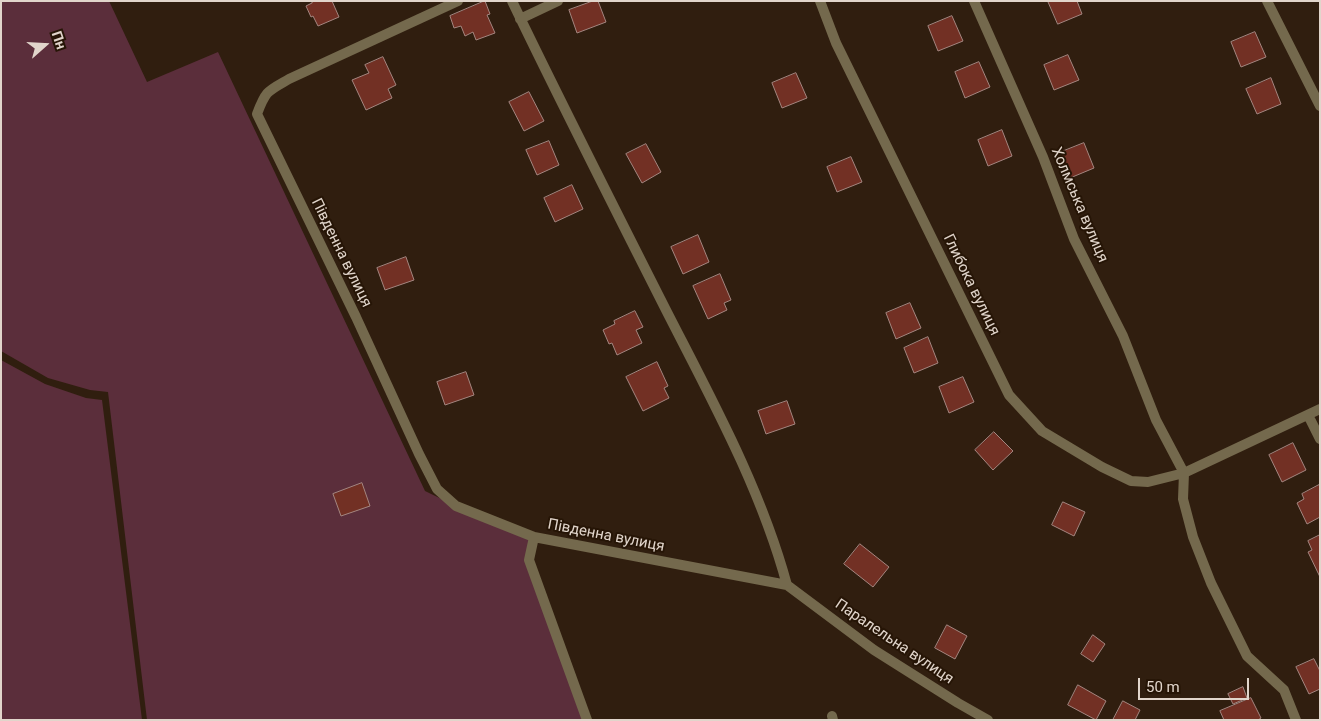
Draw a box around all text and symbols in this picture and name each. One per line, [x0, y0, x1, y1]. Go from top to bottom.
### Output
north arrow [20, 20, 70, 70]
text: Пн [49, 29, 70, 51]
street label: Холмська вулиця [1047, 145, 1111, 265]
street label: Південна вулиця [307, 196, 375, 310]
street label: Глибока вулиця [939, 231, 1003, 339]
street label: Південна вулиця [546, 516, 666, 556]
street label: Паралельна вулиця [831, 596, 957, 688]
scale bar [1141, 668, 1252, 700]
text: 50 m [1146, 678, 1180, 696]

